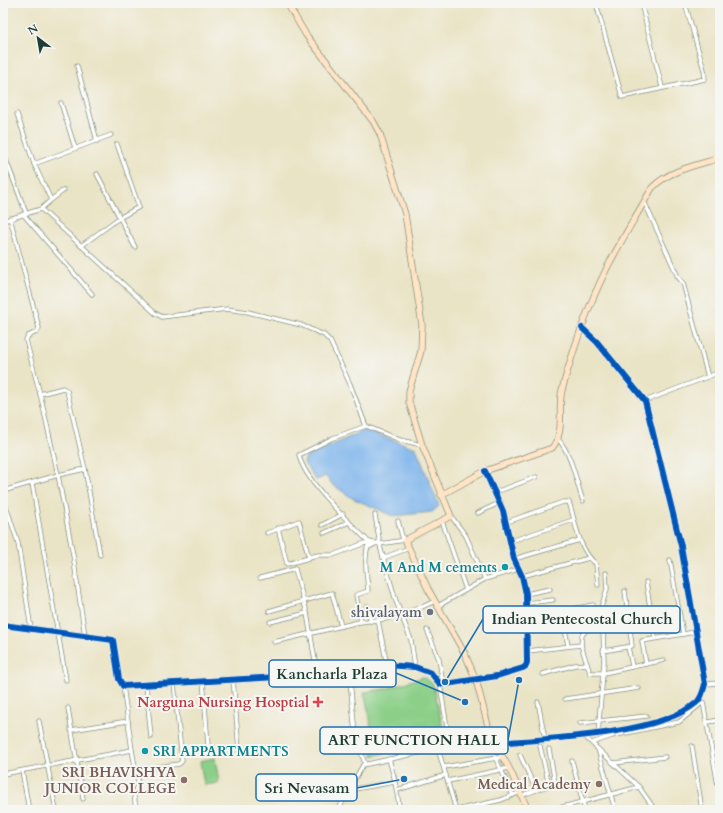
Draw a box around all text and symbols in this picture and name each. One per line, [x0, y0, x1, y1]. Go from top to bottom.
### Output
north arrow [18, 18, 58, 58]
text: N [25, 21, 41, 39]
place label: M And M cements [380, 558, 497, 577]
marker: M And M cements [500, 562, 510, 572]
place label: shivalayam [351, 603, 422, 622]
callout: Indian Pentecostal Church [483, 606, 680, 633]
marker: shivalayam [425, 607, 435, 617]
text: Indian Pentecostal Church [491, 609, 673, 629]
callout: Kancharla Plaza [269, 660, 396, 687]
text: Kancharla Plaza [276, 664, 388, 684]
place label: Narguna Nursing Hosptial [137, 693, 309, 712]
marker: Narguna Nursing Hosptial [312, 696, 324, 708]
callout: ART FUNCTION HALL [320, 727, 508, 754]
text: ART FUNCTION HALL [328, 730, 501, 750]
place label: SRI APPARTMENTS [153, 742, 289, 761]
marker: SRI APPARTMENTS [140, 746, 150, 756]
place label: SRI BHAVISHYA JUNIOR COLLEGE [43, 763, 176, 798]
callout: Sri Nevasam [256, 774, 357, 801]
marker: SRI BHAVISHYA JUNIOR COLLEGE [179, 775, 189, 785]
place label: Medical Academy [478, 775, 591, 794]
text: Sri Nevasam [264, 778, 350, 798]
marker: Medical Academy [594, 779, 604, 789]

